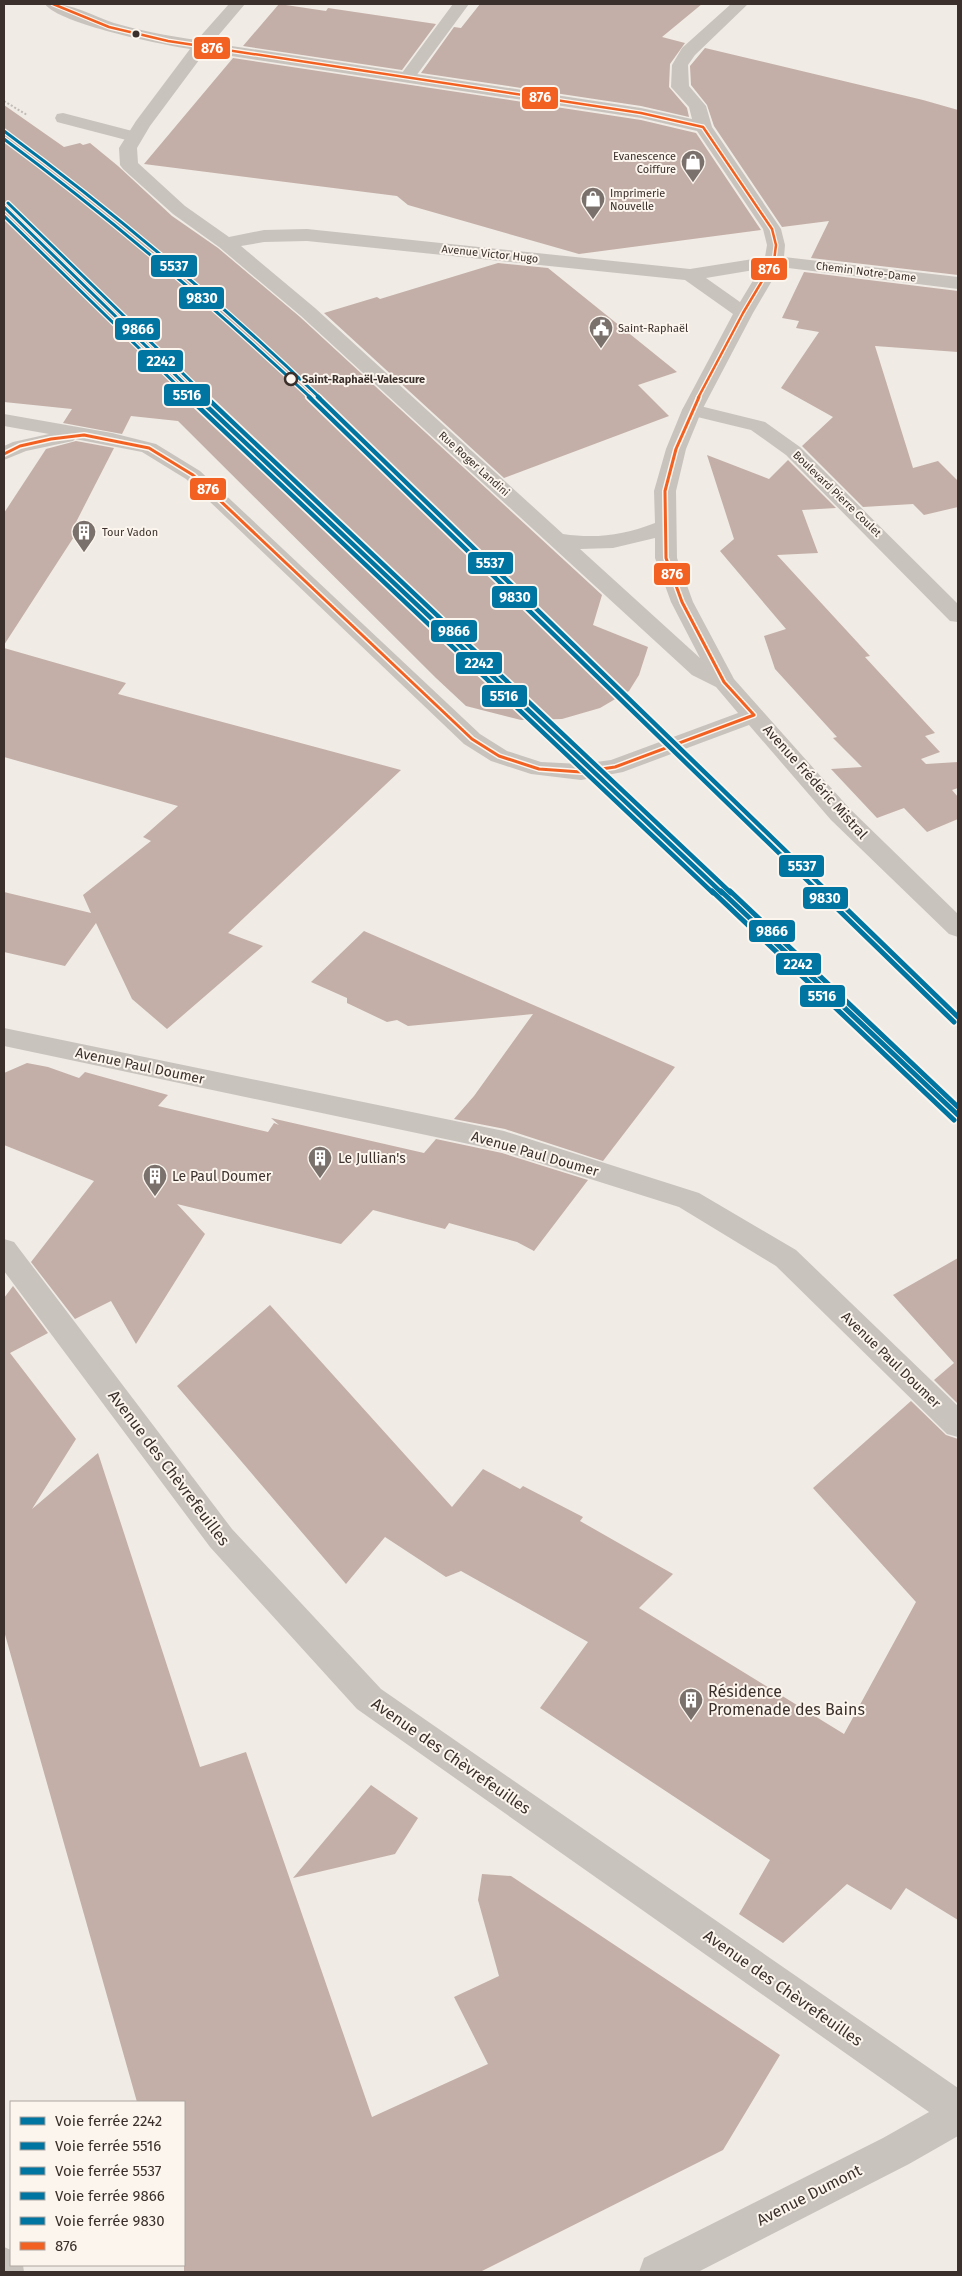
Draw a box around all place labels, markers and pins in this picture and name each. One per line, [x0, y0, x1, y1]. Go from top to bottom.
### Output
unlabelled marker [131, 29, 141, 39]
shop icon: Evanescence Coiffure [680, 149, 706, 183]
place label: Evanescence Coiffure [613, 150, 676, 176]
shop icon: Imprimerie Nouvelle [580, 186, 606, 220]
place label: Imprimerie Nouvelle [610, 187, 665, 213]
public building icon: Saint-Raphaël [588, 315, 614, 349]
place label: Saint-Raphaël [618, 322, 688, 335]
marker: Saint-Raphaël-Valescure [284, 372, 298, 386]
place label: Saint-Raphaël-Valescure [302, 373, 425, 386]
building icon: Tour Vadon [71, 519, 97, 553]
place label: Tour Vadon [102, 526, 158, 539]
building icon: Le Jullian's [307, 1145, 333, 1179]
place label: Le Jullian's [338, 1150, 406, 1167]
building icon: Le Paul Doumer [142, 1163, 168, 1197]
place label: Le Paul Doumer [172, 1168, 272, 1185]
place label: Résidence Promenade des Bains [708, 1682, 865, 1719]
building icon: Résidence Promenade des Bains [678, 1687, 704, 1721]

